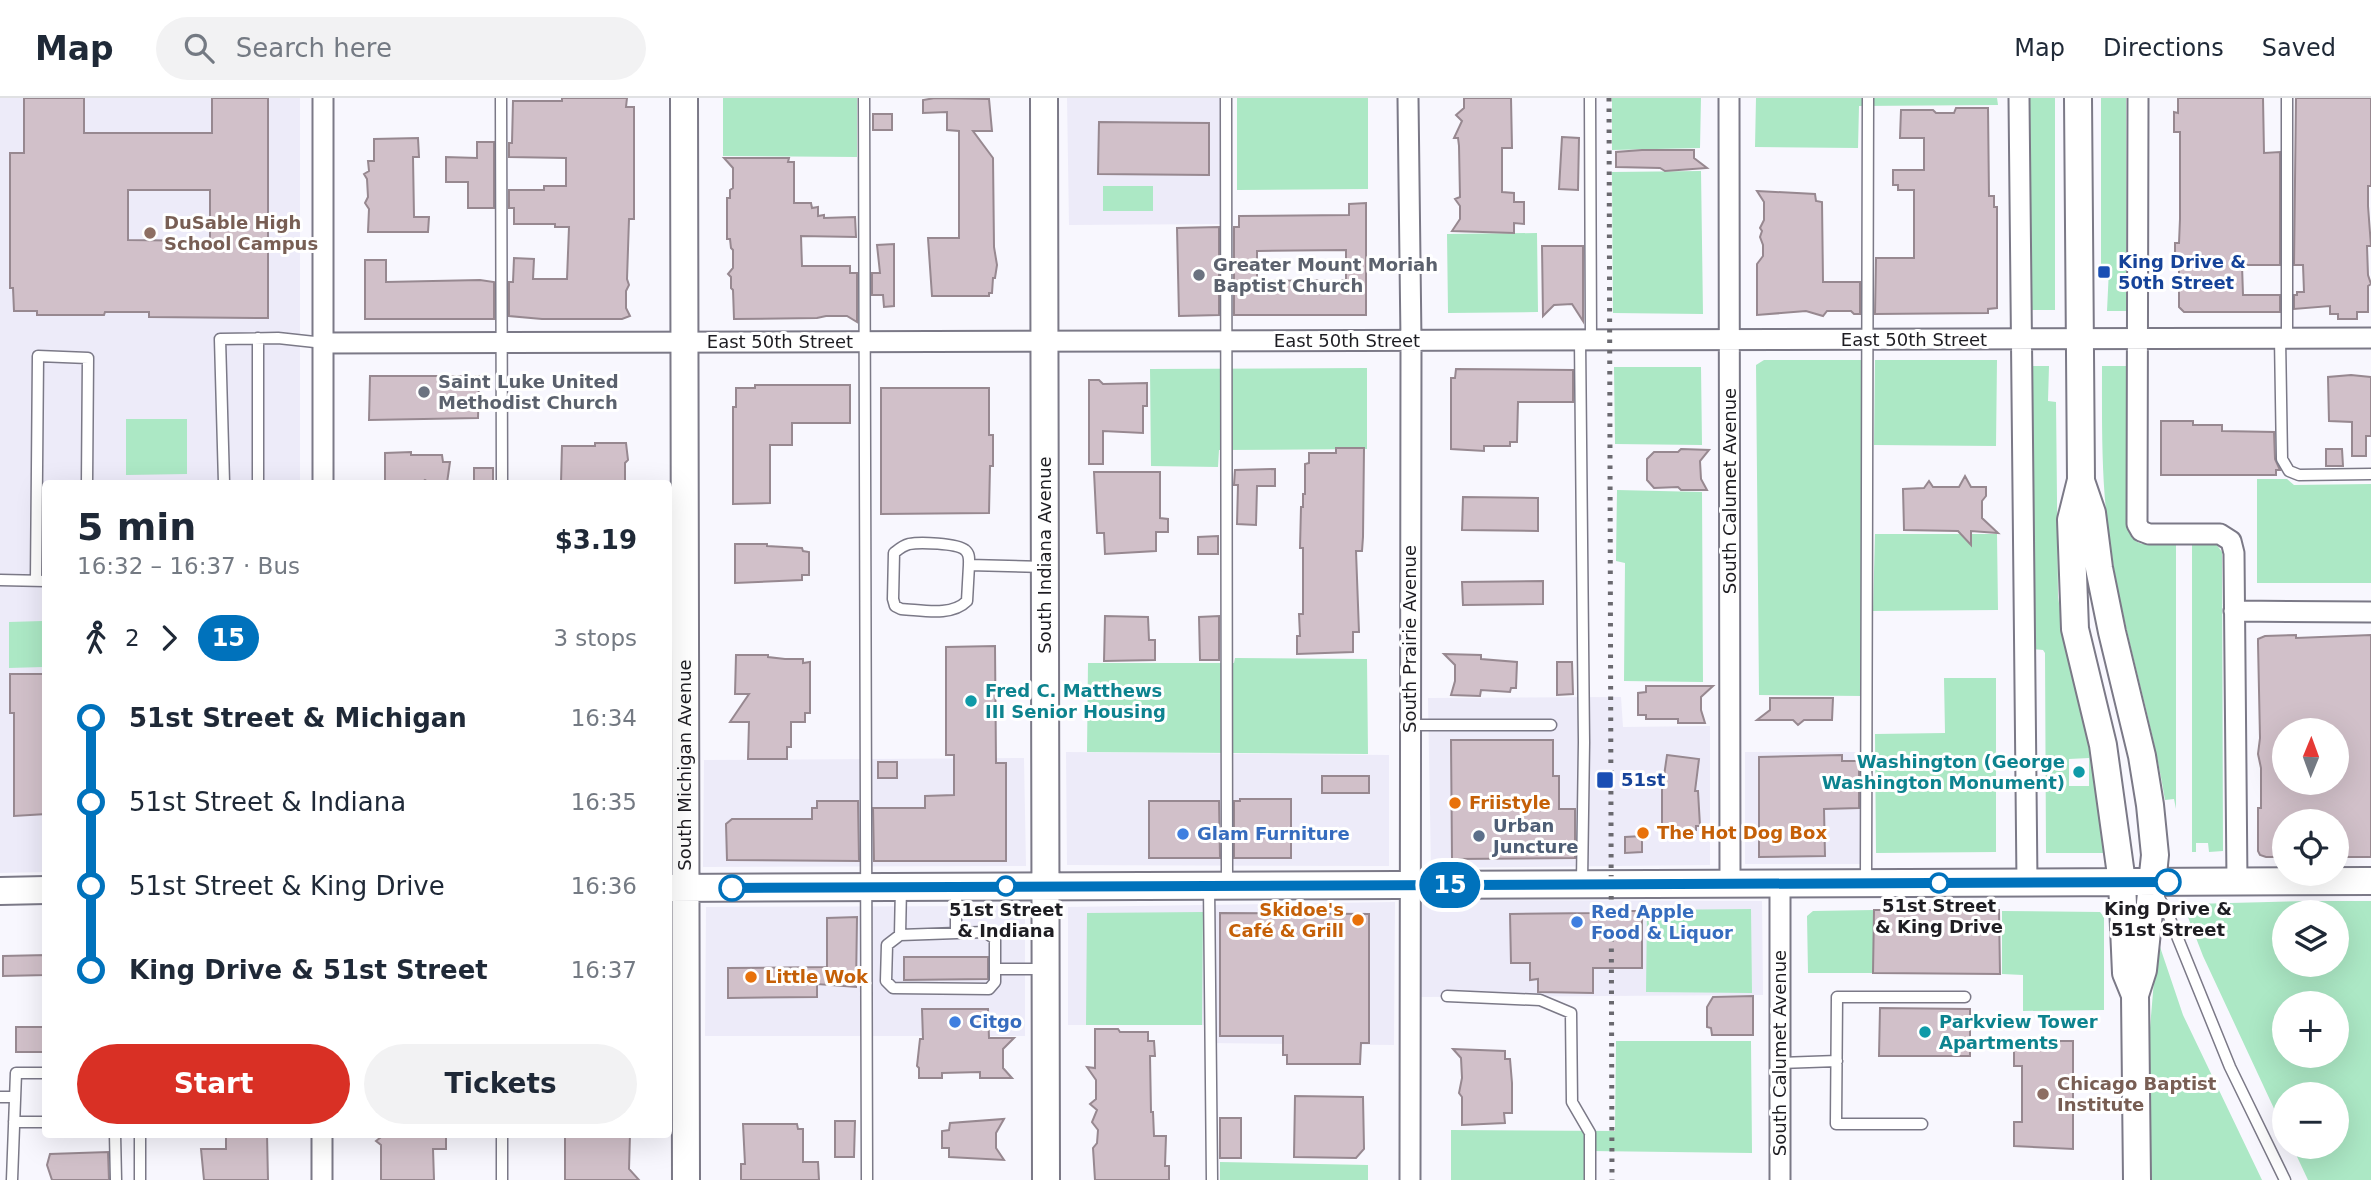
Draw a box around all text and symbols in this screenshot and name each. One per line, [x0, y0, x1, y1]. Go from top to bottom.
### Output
search box [156, 17, 646, 80]
text: Map [35, 29, 114, 68]
icon: search [180, 29, 218, 67]
text: Search here [236, 33, 392, 63]
text: Map [2014, 34, 2065, 62]
text: Directions [2103, 34, 2224, 62]
text: Saved [2262, 34, 2336, 62]
place label: DuSable High School Campus [164, 212, 318, 254]
marker: DuSable High School Campus [142, 225, 158, 241]
place label: King Drive & 50th Street [2118, 251, 2246, 293]
place label: Greater Mount Moriah Baptist Church [1213, 254, 1438, 296]
marker: King Drive & 50th Street [2096, 264, 2112, 280]
marker: Greater Mount Moriah Baptist Church [1191, 267, 1207, 283]
street label: East 50th Street [1841, 329, 1987, 350]
street label: East 50th Street [1274, 330, 1420, 351]
street label: East 50th Street [707, 331, 853, 352]
place label: Saint Luke United Methodist Church [438, 371, 619, 413]
marker: Saint Luke United Methodist Church [416, 384, 432, 400]
street label: South Calumet Avenue [1719, 388, 1740, 594]
street label: South Indiana Avenue [1034, 456, 1055, 654]
text: 5 min [77, 505, 196, 549]
text: $3.19 [555, 525, 637, 555]
street label: South Prairie Avenue [1399, 545, 1420, 733]
text: 16:32 – 16:37 · Bus [77, 553, 300, 579]
icon: walk [77, 619, 115, 657]
icon: forward [150, 619, 188, 657]
text: 15 [212, 624, 245, 652]
text: 2 [125, 625, 140, 651]
text: 3 stops [553, 625, 637, 651]
street label: South Michigan Avenue [674, 659, 695, 871]
place label: Fred C. Matthews III Senior Housing [985, 680, 1166, 722]
marker: Fred C. Matthews III Senior Housing [963, 693, 979, 709]
text: 51st Street & Michigan [129, 703, 467, 733]
text: 16:34 [571, 705, 637, 731]
north arrow [2272, 718, 2348, 794]
map controls [2272, 718, 2349, 1159]
place label: Washington (George Washington Monument) [1822, 751, 2065, 793]
marker: Washington (George Washington Monument) [2071, 764, 2087, 780]
place label: 51st [1621, 769, 1666, 790]
marker: 51st [1595, 770, 1615, 790]
text: 51st Street & Indiana [129, 787, 406, 817]
text: 16:35 [571, 789, 637, 815]
place label: Friistyle [1469, 792, 1551, 813]
marker: Friistyle [1447, 795, 1463, 811]
button: locate [2272, 809, 2349, 886]
place label: Urban Juncture [1491, 815, 1579, 857]
place label: The Hot Dog Box [1657, 822, 1827, 843]
place label: Glam Furniture [1197, 823, 1350, 844]
marker: The Hot Dog Box [1635, 825, 1651, 841]
marker: Glam Furniture [1175, 826, 1191, 842]
marker: Urban Juncture [1471, 828, 1487, 844]
line badge: 15 [1418, 862, 1482, 908]
marker: King Drive & 51st Street [2155, 869, 2181, 895]
text: 51st Street & King Drive [129, 871, 445, 901]
text: 15 [1433, 871, 1467, 899]
text: 16:36 [571, 873, 637, 899]
marker: 51st Street & King Drive [1929, 873, 1949, 893]
unlabelled marker [719, 875, 745, 901]
marker: 51st Street & Indiana [996, 876, 1016, 896]
place label: 51st Street & King Drive [1875, 895, 2003, 937]
place label: King Drive & 51st Street [2104, 898, 2232, 940]
place label: 51st Street & Indiana [949, 899, 1063, 941]
place label: Skidoe's Café & Grill [1228, 899, 1344, 941]
button: layers [2272, 900, 2349, 977]
place label: Red Apple Food & Liquor [1591, 901, 1733, 943]
marker: Skidoe's Café & Grill [1350, 912, 1366, 928]
marker: Red Apple Food & Liquor [1569, 914, 1585, 930]
street label: South Calumet Avenue [1769, 950, 1790, 1156]
text: King Drive & 51st Street [129, 955, 488, 985]
text: 16:37 [571, 957, 637, 983]
place label: Little Wok [765, 966, 869, 987]
marker: Little Wok [743, 969, 759, 985]
button: + [2272, 991, 2349, 1068]
place label: Citgo [969, 1011, 1022, 1032]
place label: Parkview Tower Apartments [1939, 1011, 2098, 1053]
marker: Citgo [947, 1014, 963, 1030]
marker: Parkview Tower Apartments [1917, 1024, 1933, 1040]
button: Start [77, 1044, 350, 1124]
button: Tickets [364, 1044, 637, 1124]
place label: Chicago Baptist Institute [2057, 1073, 2217, 1115]
button: − [2272, 1082, 2349, 1159]
marker: Chicago Baptist Institute [2035, 1086, 2051, 1102]

